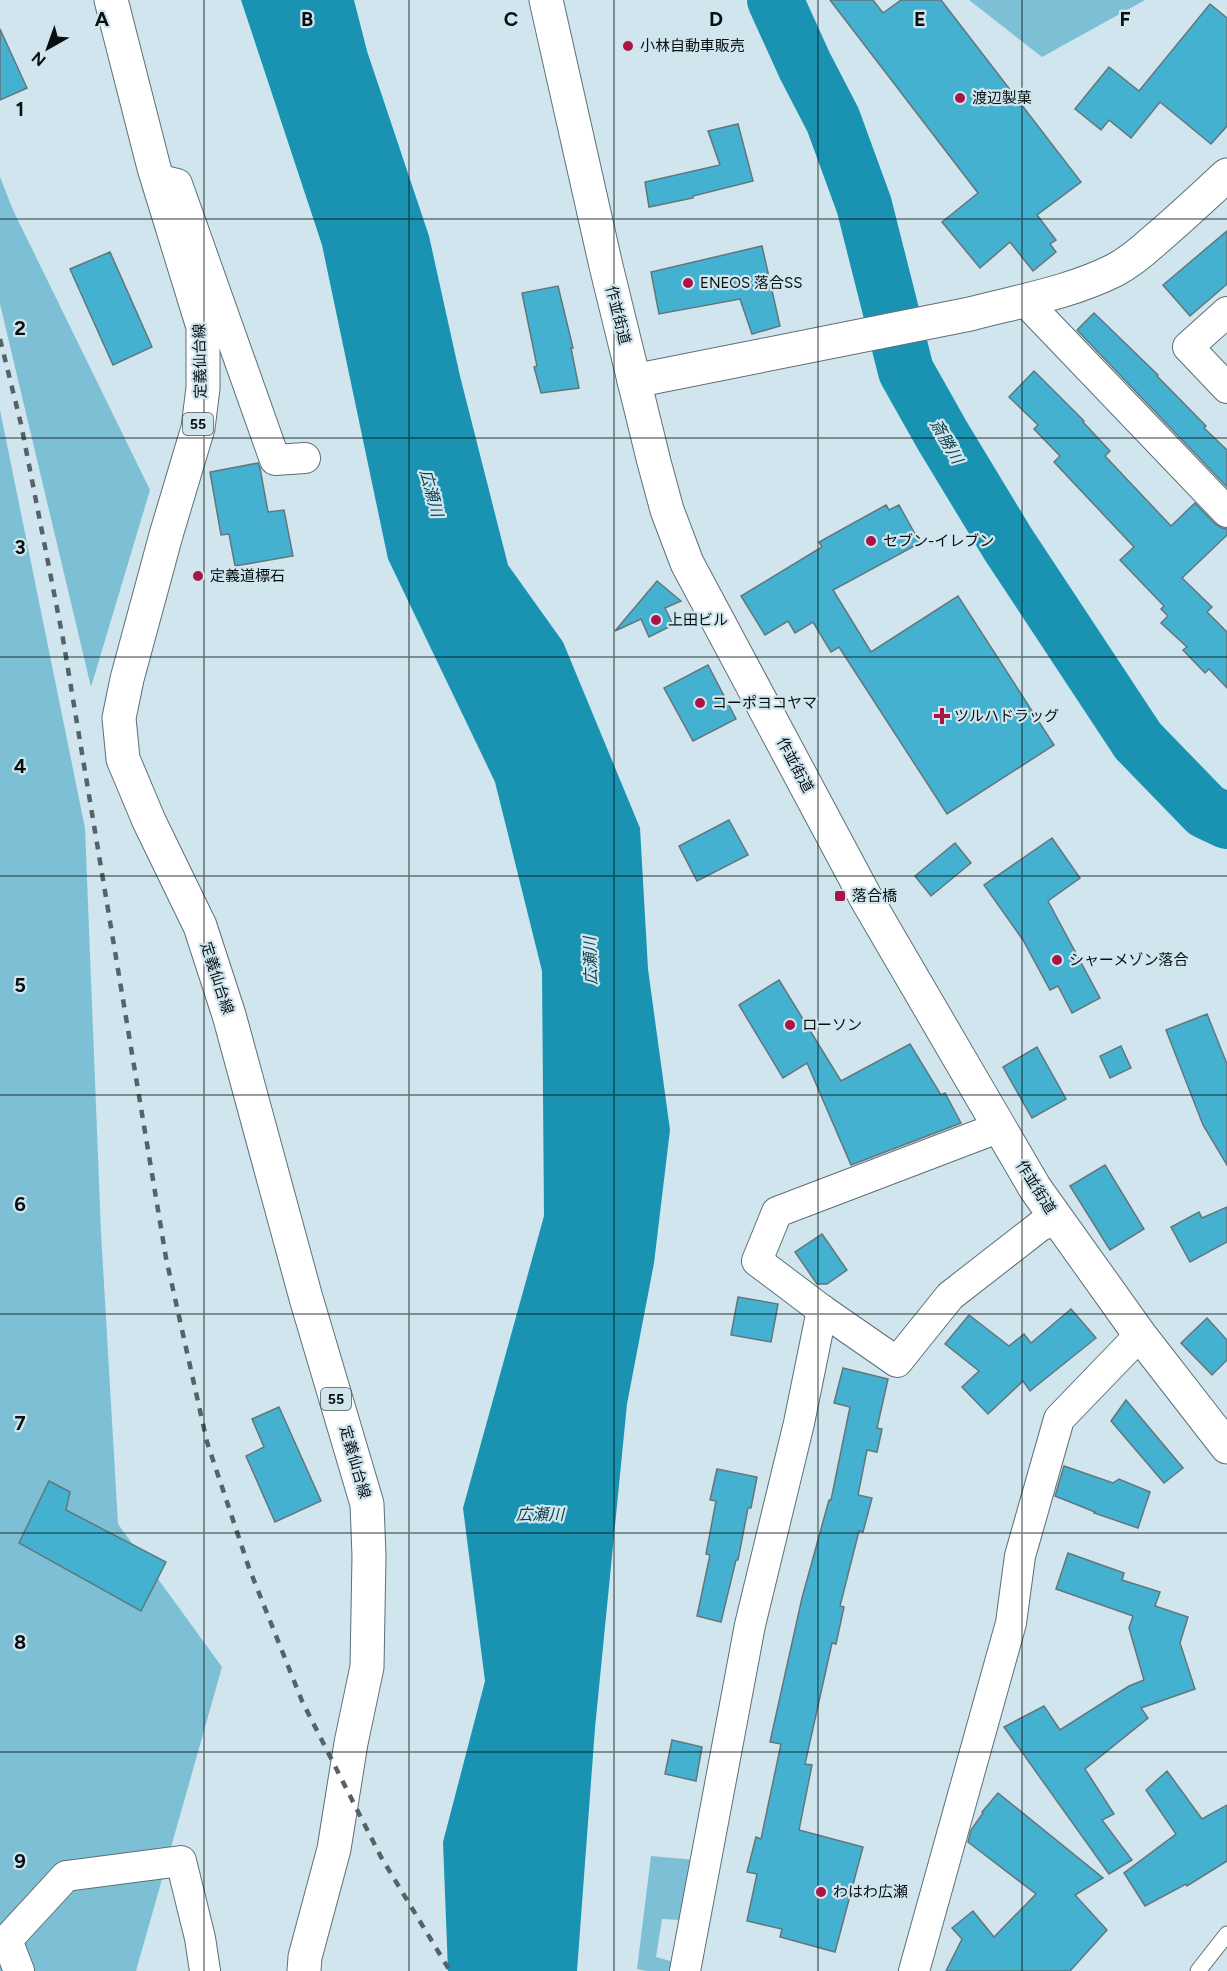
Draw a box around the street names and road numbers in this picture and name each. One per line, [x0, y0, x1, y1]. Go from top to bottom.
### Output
street label: 作並街道 [602, 284, 634, 346]
street label: 定義仙台線 [190, 323, 210, 399]
road number: 55 [183, 413, 213, 435]
street label: 作並街道 [773, 734, 817, 796]
street label: 定義仙台線 [197, 940, 237, 1016]
street label: 作並街道 [1012, 1157, 1060, 1217]
road number: 55 [321, 1388, 351, 1410]
street label: 定義仙台線 [336, 1423, 374, 1501]

